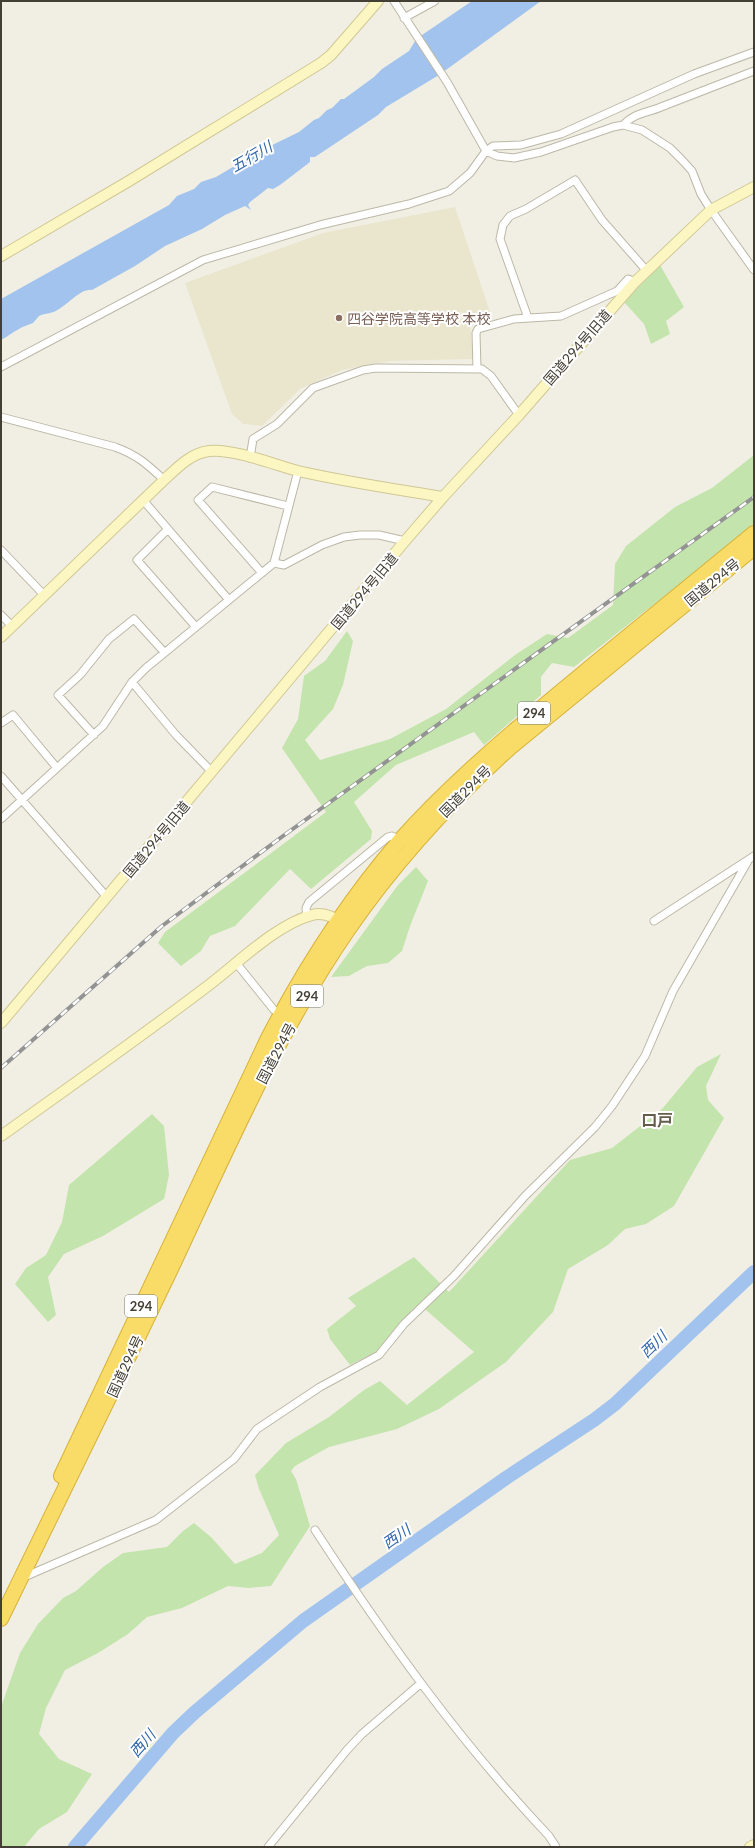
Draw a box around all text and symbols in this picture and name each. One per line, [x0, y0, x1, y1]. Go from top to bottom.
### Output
water label: 五行川 [227, 136, 277, 175]
street label: 国道294号旧道 [540, 306, 614, 388]
place label: 四谷学院高等学校 本校 [347, 310, 491, 327]
marker: 四谷学院高等学校 本校 [334, 313, 344, 323]
street label: 国道294号旧道 [327, 549, 401, 633]
street label: 国道294号 [681, 555, 743, 609]
road number: 294 [518, 702, 550, 724]
street label: 国道294号 [436, 762, 494, 820]
street label: 国道294号旧道 [119, 797, 193, 881]
road number: 294 [291, 985, 323, 1007]
street label: 国道294号 [253, 1020, 299, 1086]
district label: 口戸 [641, 1110, 673, 1129]
road number: 294 [125, 1295, 157, 1317]
water label: 西川 [636, 1326, 671, 1361]
street label: 国道294号 [103, 1332, 147, 1400]
water label: 西川 [379, 1519, 415, 1552]
water label: 西川 [125, 1724, 160, 1760]

